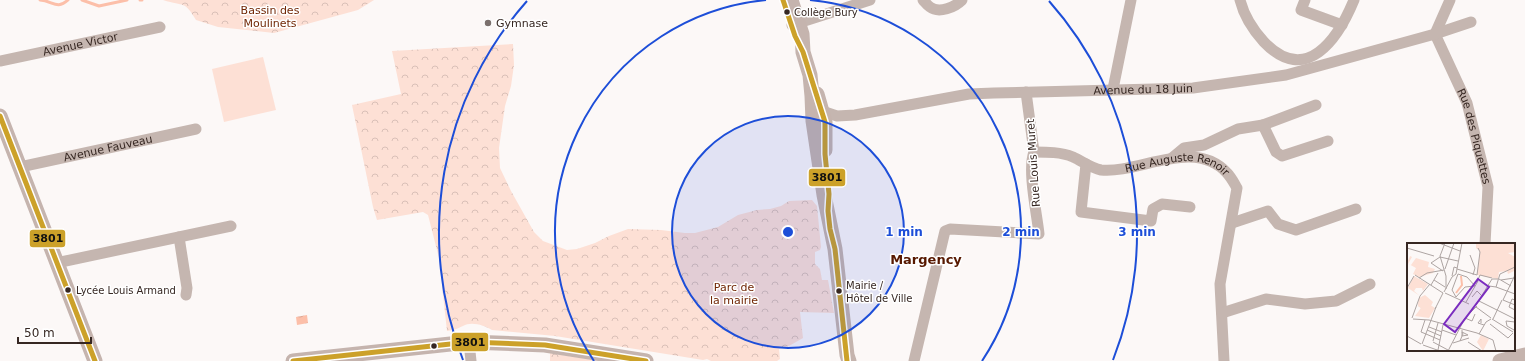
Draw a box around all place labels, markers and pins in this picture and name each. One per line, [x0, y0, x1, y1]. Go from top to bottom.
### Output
marker: Collège Bury [782, 7, 792, 17]
place label: Collège Bury [794, 7, 858, 18]
place label: Gymnase [496, 17, 548, 30]
marker: Gymnase [483, 18, 493, 28]
centre of rings [781, 225, 795, 239]
place label: Mairie / Hôtel de Ville [846, 280, 912, 304]
marker: Lycée Louis Armand [63, 285, 73, 295]
place label: Lycée Louis Armand [76, 285, 176, 296]
marker: Mairie / Hôtel de Ville [834, 286, 844, 296]
unlabelled marker [429, 341, 439, 351]

